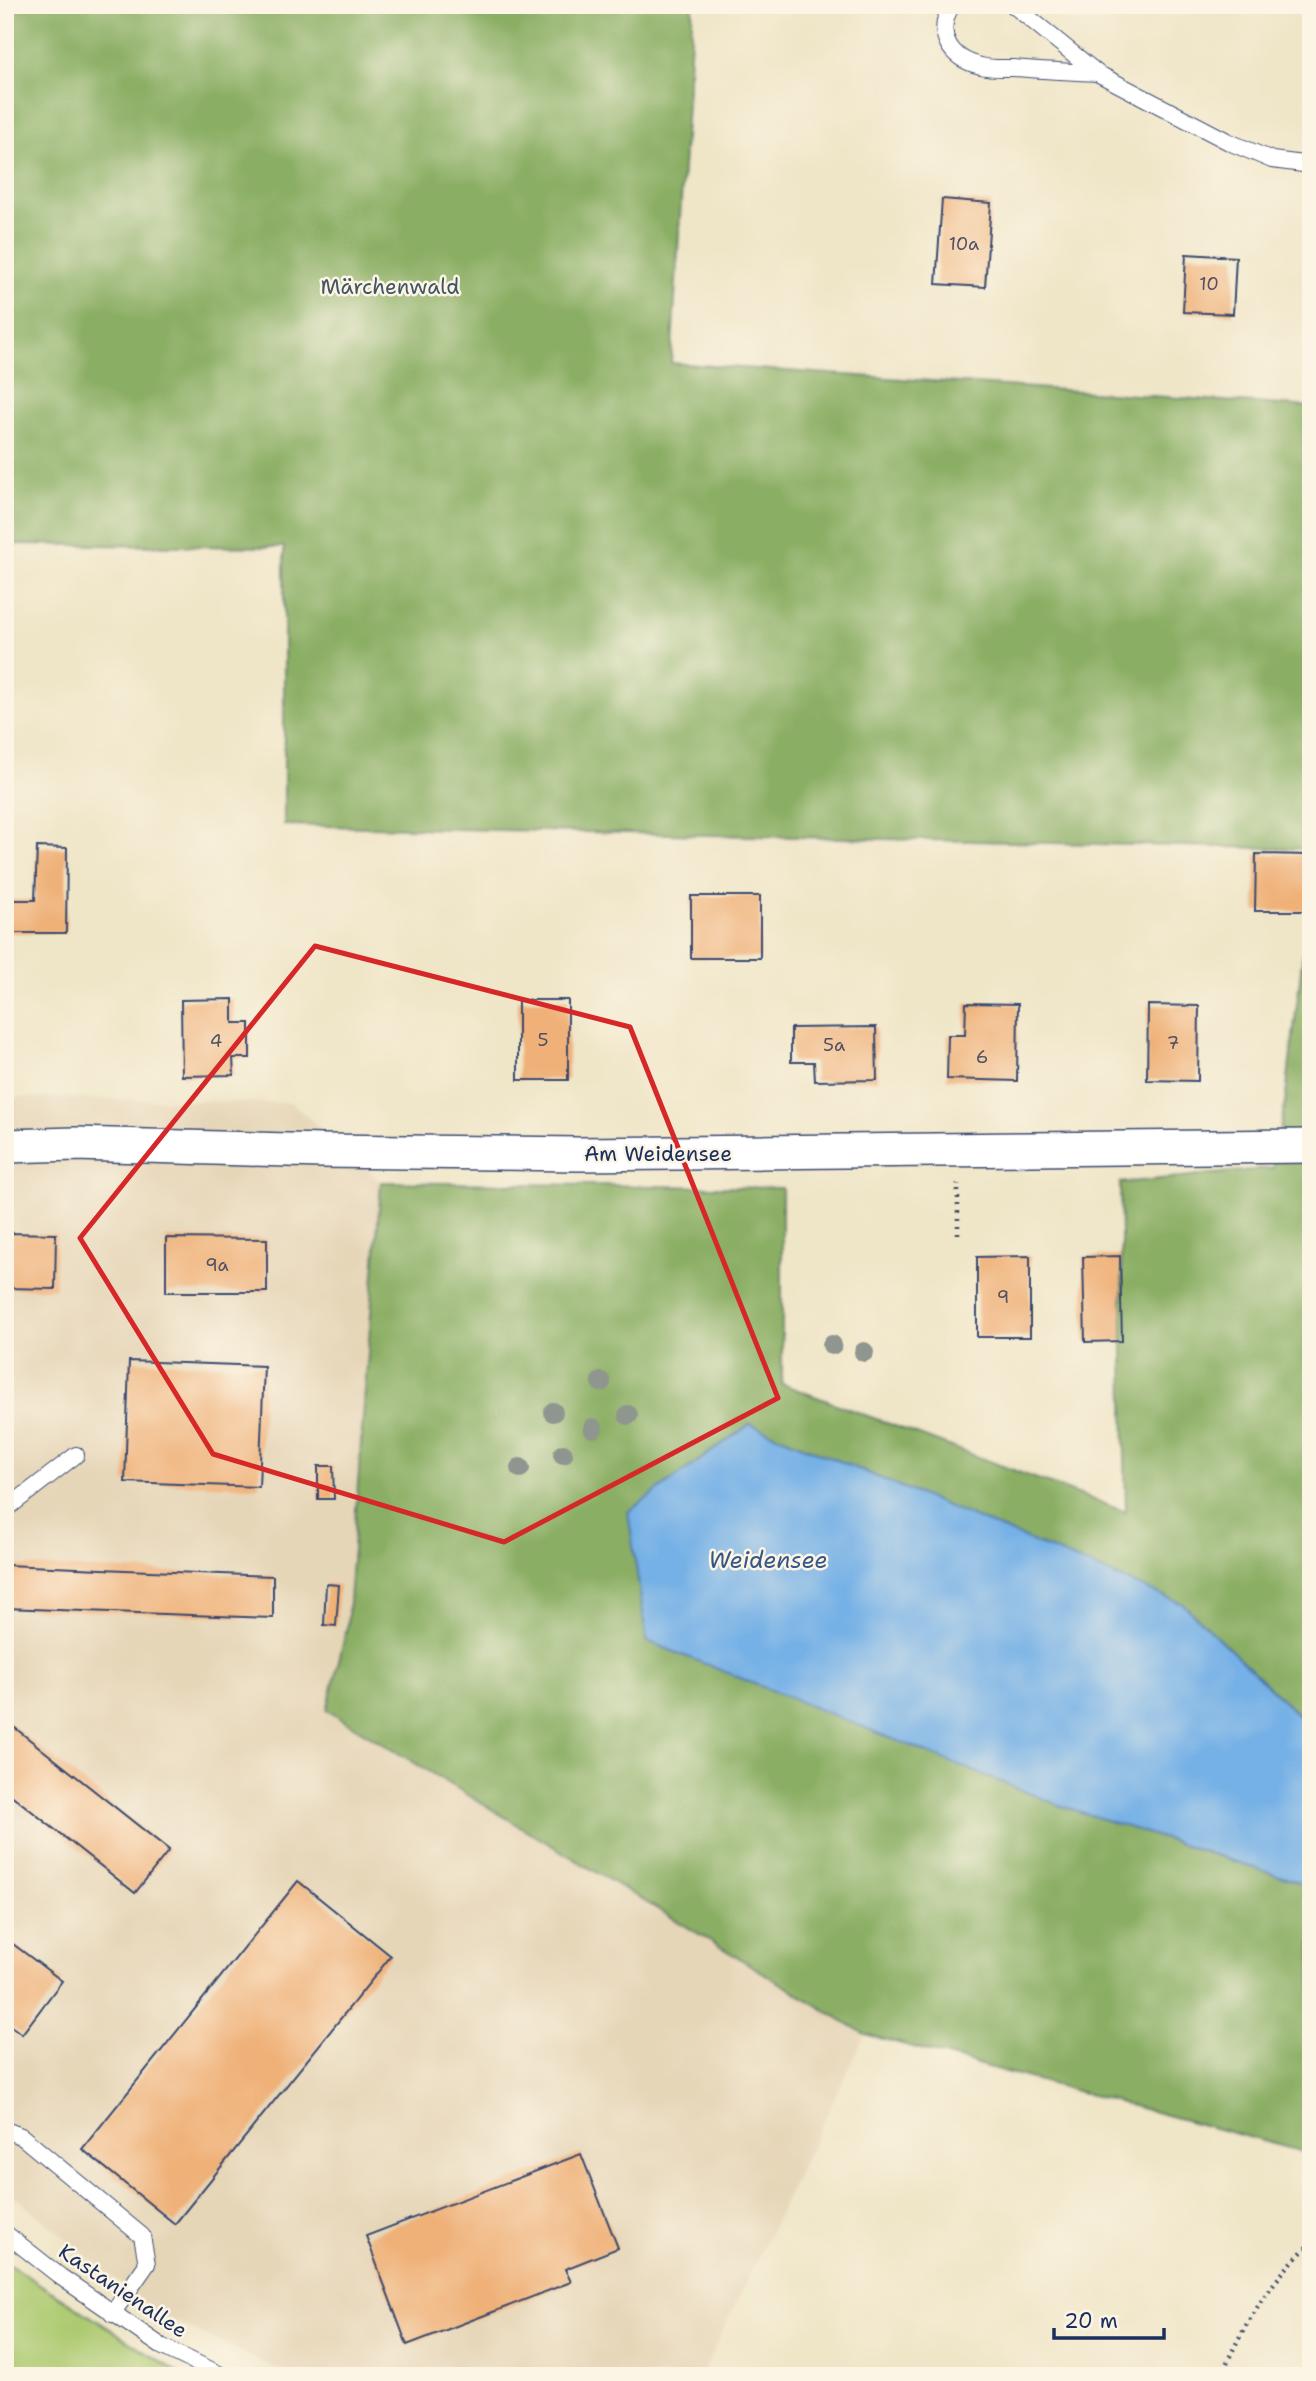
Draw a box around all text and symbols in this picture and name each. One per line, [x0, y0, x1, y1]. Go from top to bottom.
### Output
house number: 10a [949, 232, 979, 256]
house number: 10 [1199, 272, 1219, 296]
park label: Märchenwald [320, 273, 460, 301]
house number: 5 [537, 1028, 549, 1052]
house number: 4 [210, 1029, 222, 1053]
house number: 7 [1167, 1031, 1179, 1055]
house number: 5a [823, 1033, 845, 1057]
house number: 6 [976, 1045, 988, 1069]
street label: Am Weidensee [584, 1140, 732, 1168]
house number: 9a [205, 1253, 229, 1277]
house number: 9 [997, 1285, 1009, 1309]
water label: Weidensee [709, 1545, 827, 1575]
street label: Kastanienallee [53, 2238, 193, 2344]
scale bar [1054, 2297, 1164, 2341]
text: 20 m [1064, 2307, 1118, 2335]

